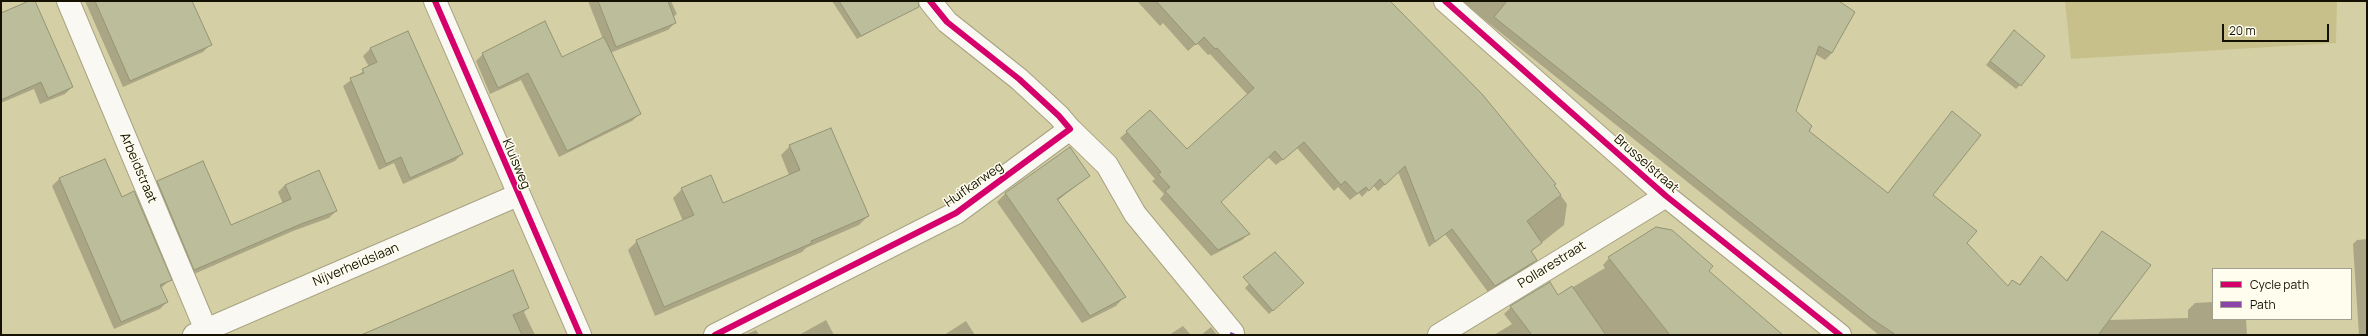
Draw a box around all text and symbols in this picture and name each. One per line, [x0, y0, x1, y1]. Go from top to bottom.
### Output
scale bar [2224, 16, 2331, 42]
text: 20 m [2229, 22, 2256, 39]
street label: Arbeidstraat [116, 130, 160, 206]
street label: Brusselstraat [1610, 132, 1682, 196]
street label: Kluisweg [498, 137, 534, 191]
street label: Huifkarweg [942, 159, 1006, 211]
street label: Pollarestraat [1515, 238, 1589, 292]
street label: Nijverheidslaan [311, 240, 401, 290]
legend [2212, 268, 2352, 320]
text: Cycle path [2250, 276, 2309, 293]
text: Path [2250, 296, 2276, 313]

